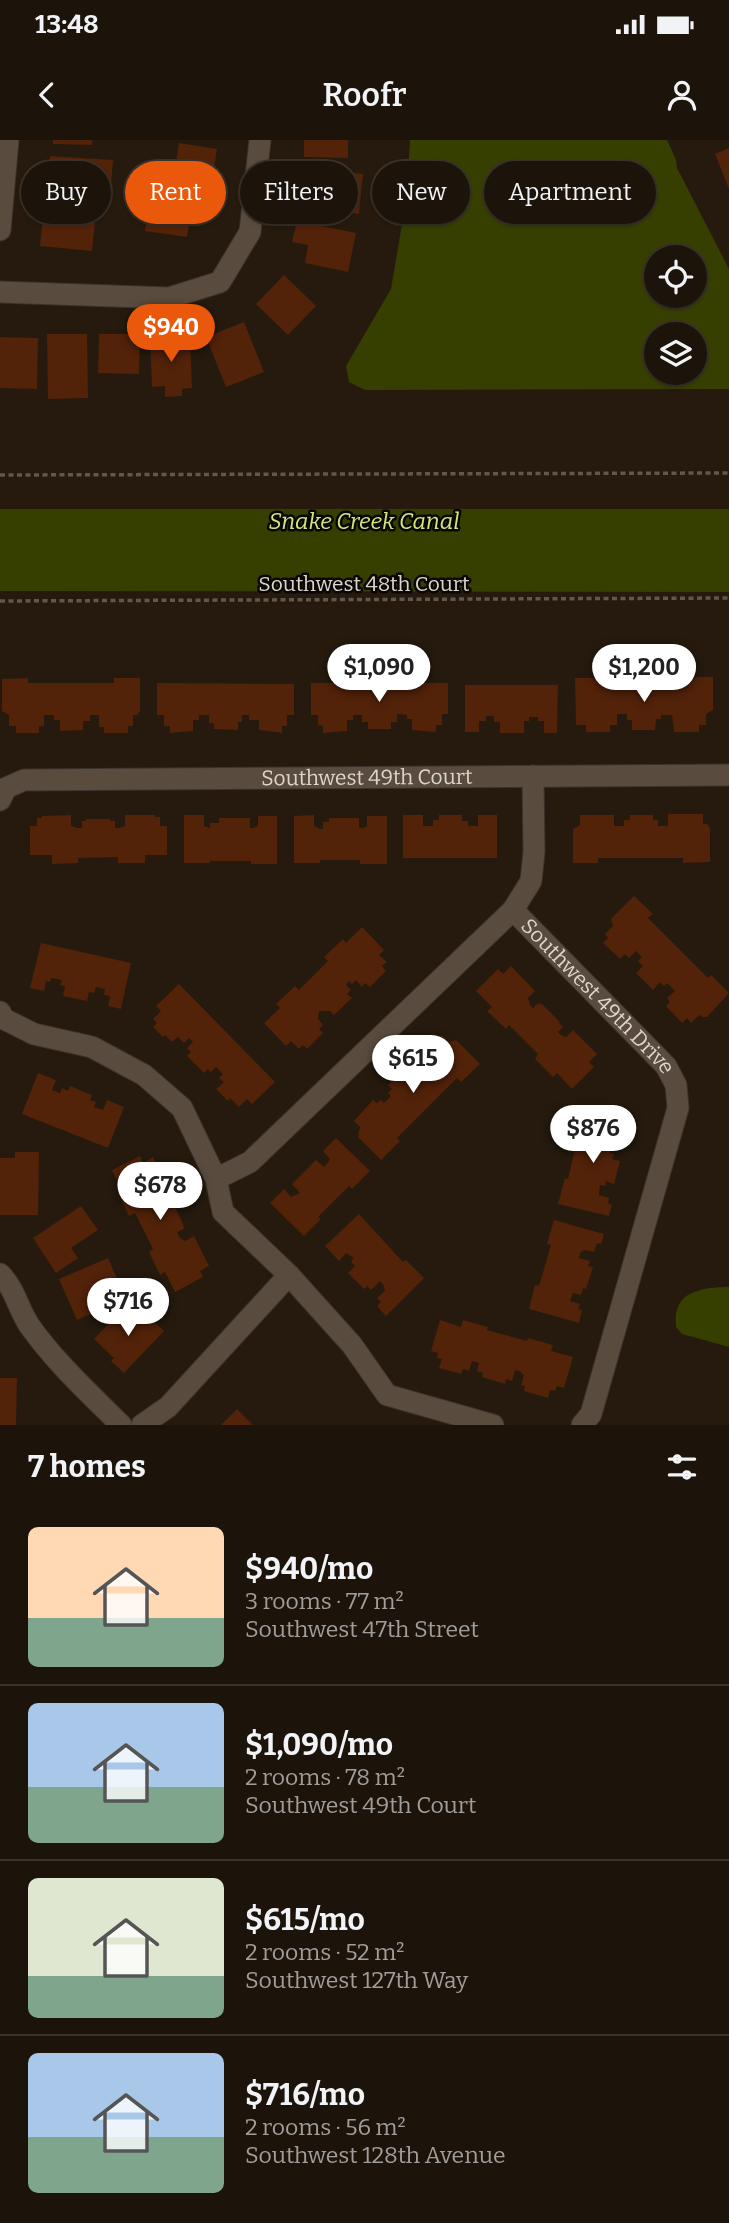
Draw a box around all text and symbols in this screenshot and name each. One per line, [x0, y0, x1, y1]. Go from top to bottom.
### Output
text: 13:48 [35, 9, 99, 40]
icon: back [28, 76, 66, 114]
text: Roofr [322, 76, 407, 114]
icon: person [663, 76, 701, 114]
chip: Buy [21, 161, 111, 224]
chip: Rent [125, 161, 226, 224]
chip: Filters [240, 161, 358, 224]
chip: New [372, 161, 470, 224]
chip: Apartment [484, 161, 656, 224]
map controls [644, 245, 707, 385]
button: locate [644, 245, 707, 308]
pin: $940 [130, 304, 212, 364]
text: $940 [143, 313, 199, 341]
button: layers [644, 322, 707, 385]
water label: Snake Creek Canal [269, 507, 459, 535]
street label: Southwest 48th Court [258, 571, 470, 597]
pin: $1,090 [322, 644, 436, 704]
pin: $1,200 [587, 644, 701, 704]
text: $1,090 [343, 653, 415, 681]
text: $1,200 [608, 653, 680, 681]
street label: Southwest 49th Court [261, 764, 473, 791]
street label: Southwest 49th Drive [516, 913, 681, 1078]
pin: $615 [372, 1035, 454, 1095]
text: $615 [388, 1044, 438, 1072]
pin: $876 [552, 1105, 634, 1165]
text: $876 [566, 1114, 620, 1142]
pin: $678 [119, 1163, 201, 1222]
text: $678 [133, 1171, 187, 1199]
pin: $716 [87, 1278, 169, 1338]
text: $716 [103, 1287, 153, 1315]
icon: filters [663, 1448, 701, 1486]
text: 7 homes [28, 1449, 146, 1485]
text: $940/mo [245, 1551, 373, 1587]
icon: home [84, 1555, 168, 1639]
text: 3 rooms · 77 m² [245, 1587, 404, 1615]
text: Southwest 47th Street [245, 1615, 479, 1643]
text: $1,090/mo [245, 1727, 393, 1763]
icon: home [84, 1731, 168, 1815]
text: 2 rooms · 78 m² [245, 1763, 405, 1791]
text: Southwest 49th Court [245, 1791, 476, 1819]
text: $615/mo [245, 1902, 365, 1938]
icon: home [84, 1906, 168, 1990]
text: 2 rooms · 52 m² [245, 1938, 404, 1966]
text: Southwest 127th Way [245, 1966, 468, 1994]
text: $716/mo [245, 2077, 365, 2113]
icon: home [84, 2081, 168, 2165]
text: 2 rooms · 56 m² [245, 2113, 406, 2141]
text: Southwest 128th Avenue [245, 2141, 506, 2169]

